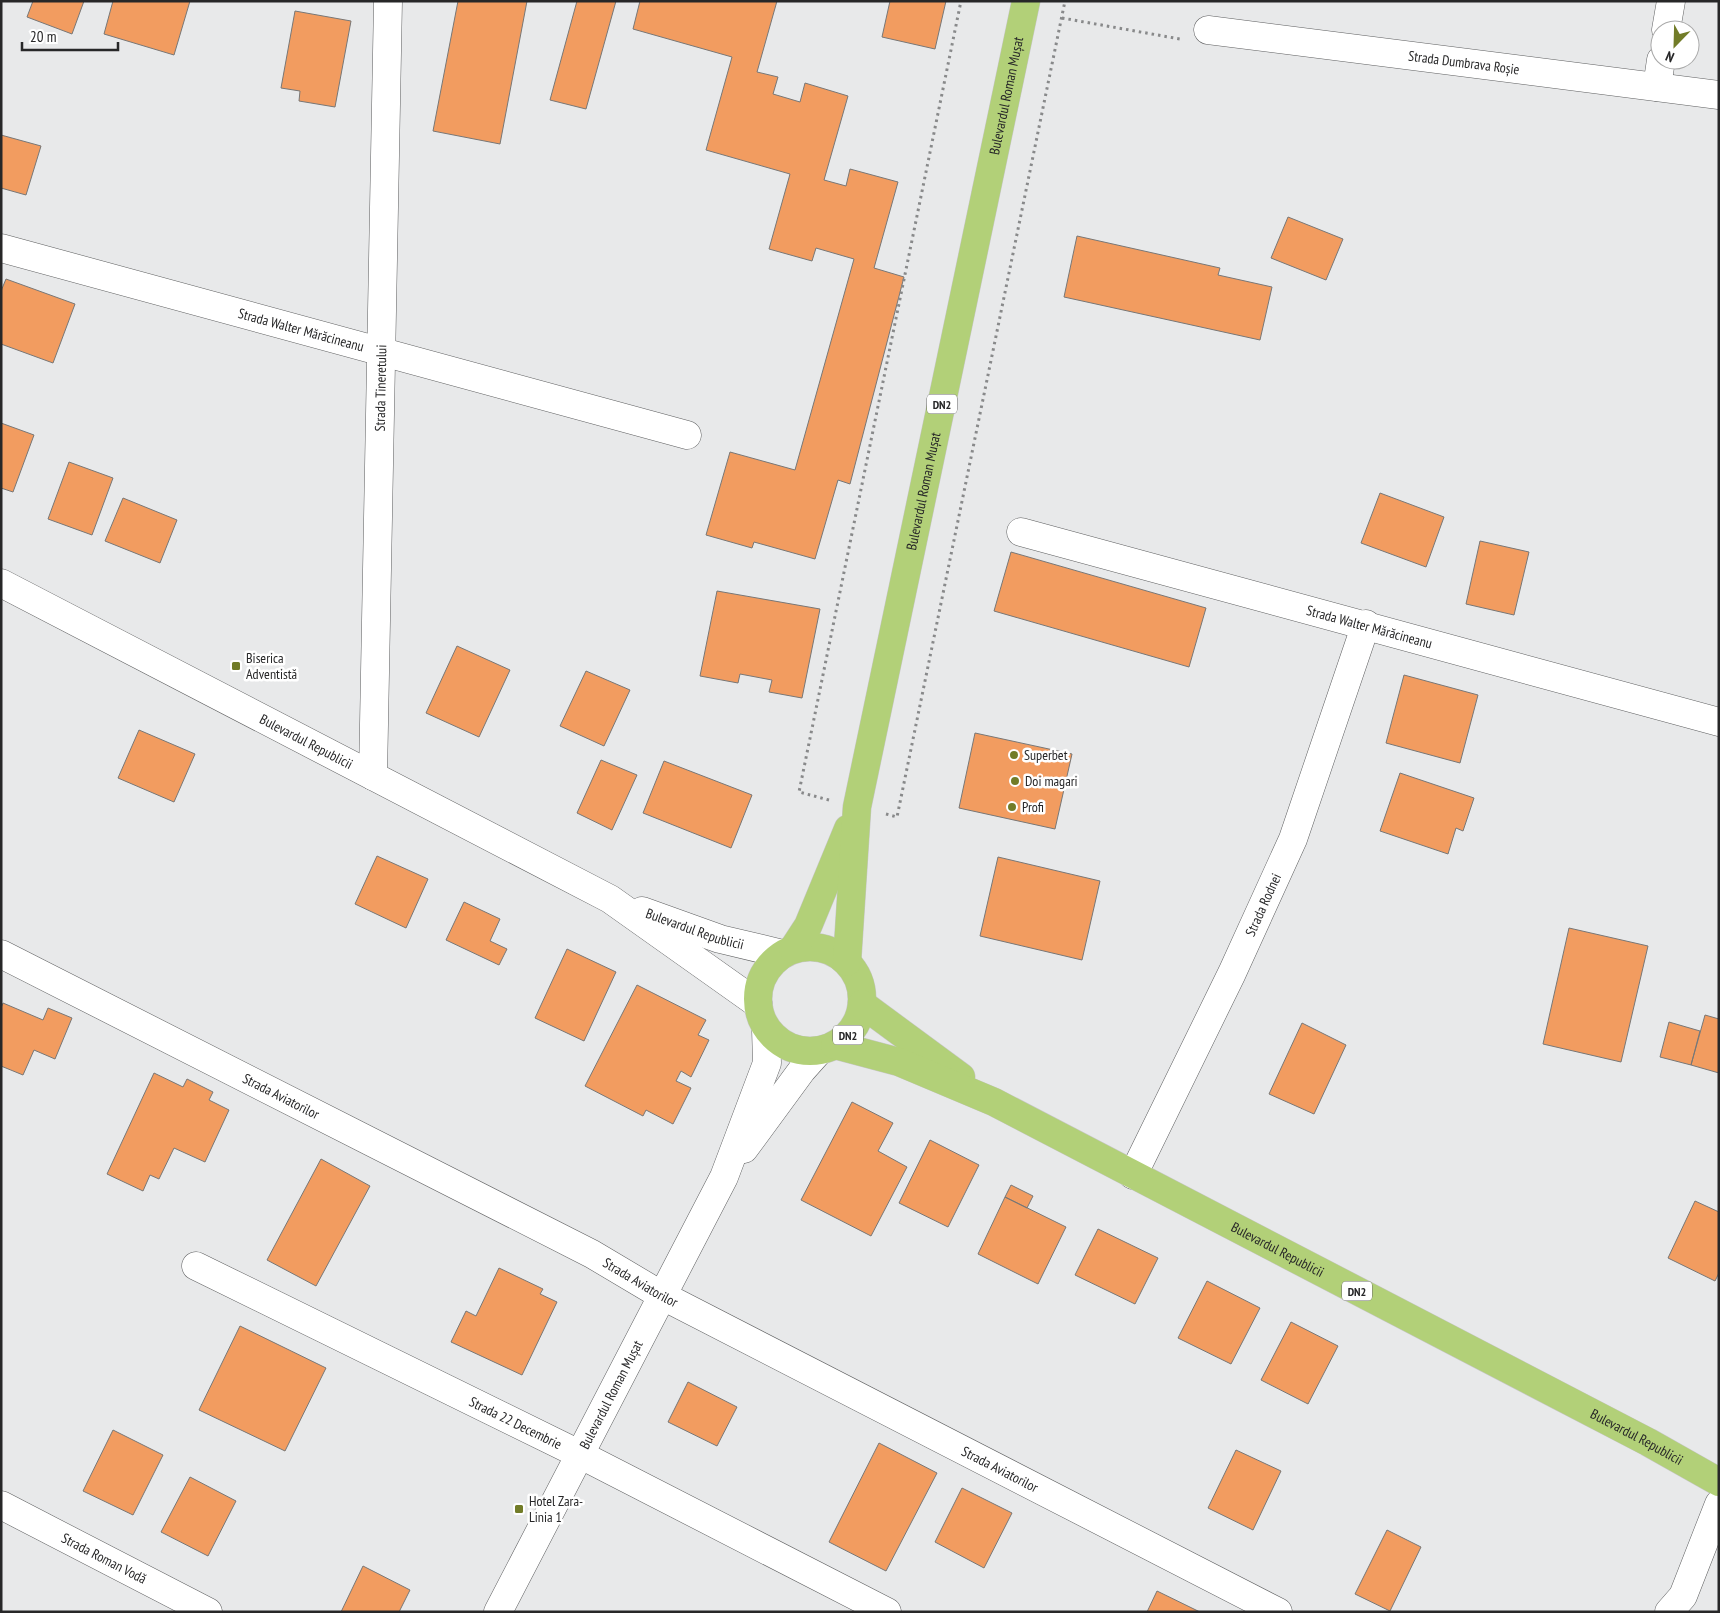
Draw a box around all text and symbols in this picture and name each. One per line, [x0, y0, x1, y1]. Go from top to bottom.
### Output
scale bar [22, 20, 119, 52]
north arrow [1650, 20, 1700, 70]
text: 20 m [30, 27, 56, 46]
street label: Bulevardul Roman Mușat [985, 35, 1027, 156]
street label: Strada Dumbrava Roșie [1407, 47, 1521, 79]
text: N [1663, 47, 1677, 67]
street label: Strada Walter Mărăcineanu [236, 304, 366, 356]
street label: Strada Tineretului [371, 344, 390, 432]
road number: DN2 [927, 394, 957, 414]
street label: Bulevardul Roman Mușat [902, 430, 944, 552]
street label: Strada Walter Mărăcineanu [1304, 601, 1434, 653]
place label: Biserica Adventistă [246, 649, 297, 683]
marker: Biserica Adventistă [230, 660, 242, 672]
street label: Bulevardul Republicii [257, 710, 356, 773]
place label: Superbet [1024, 746, 1068, 764]
marker: Superbet [1008, 749, 1020, 761]
place label: Doi magari [1025, 772, 1078, 790]
marker: Doi magari [1009, 775, 1021, 787]
place label: Profi [1022, 798, 1044, 816]
marker: Profi [1006, 801, 1018, 813]
street label: Strada Rodnei [1241, 870, 1285, 939]
street label: Bulevardul Republicii [643, 904, 746, 953]
road number: DN2 [833, 1026, 863, 1044]
street label: Strada Aviatorilor [240, 1069, 323, 1123]
street label: Bulevardul Republicii [1228, 1218, 1327, 1281]
street label: Strada Aviatorilor [600, 1254, 681, 1311]
road number: DN2 [1342, 1282, 1372, 1300]
street label: Bulevardul Roman Mușat [575, 1337, 647, 1452]
street label: Strada 22 Decembrie [466, 1393, 565, 1453]
street label: Bulevardul Republicii [1587, 1405, 1686, 1469]
street label: Strada Aviatorilor [958, 1442, 1041, 1496]
place label: Hotel Zara- Linia 1 [529, 1492, 583, 1526]
marker: Hotel Zara- Linia 1 [513, 1503, 525, 1515]
street label: Strada Roman Vodă [58, 1529, 150, 1588]

